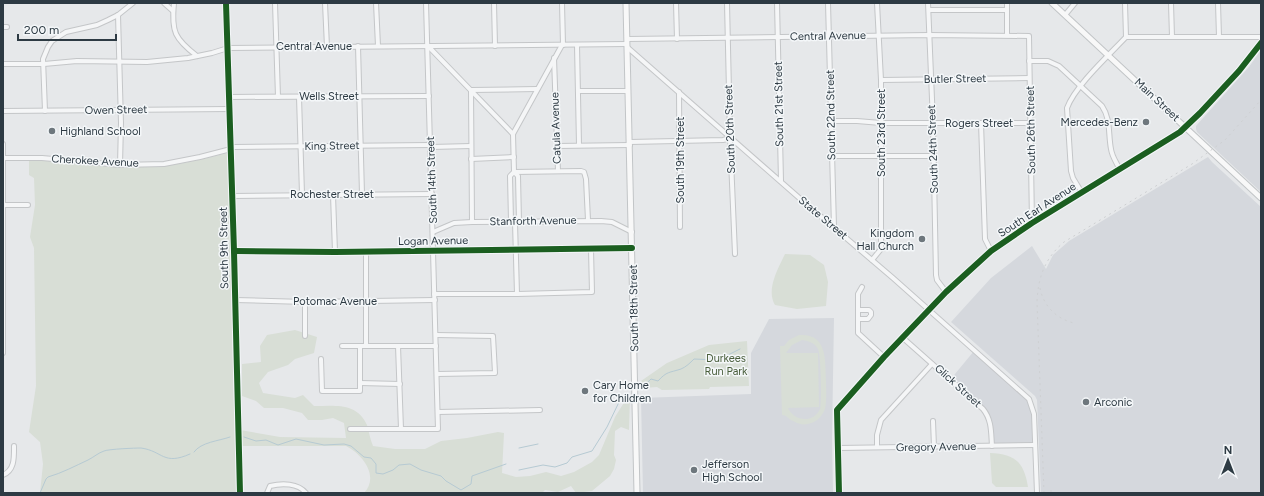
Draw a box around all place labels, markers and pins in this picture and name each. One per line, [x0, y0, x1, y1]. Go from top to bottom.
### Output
place label: Mercedes-Benz [1061, 116, 1138, 129]
marker: Mercedes-Benz [1141, 117, 1151, 127]
place label: Highland School [60, 125, 141, 138]
marker: Highland School [47, 126, 57, 136]
place label: Kingdom Hall Church [857, 227, 914, 253]
marker: Kingdom Hall Church [917, 234, 927, 244]
place label: Cary Home for Children [593, 379, 651, 405]
marker: Cary Home for Children [580, 386, 590, 396]
place label: Arconic [1094, 396, 1132, 409]
marker: Arconic [1081, 397, 1091, 407]
place label: Jefferson High School [702, 458, 762, 484]
marker: Jefferson High School [689, 465, 699, 475]

